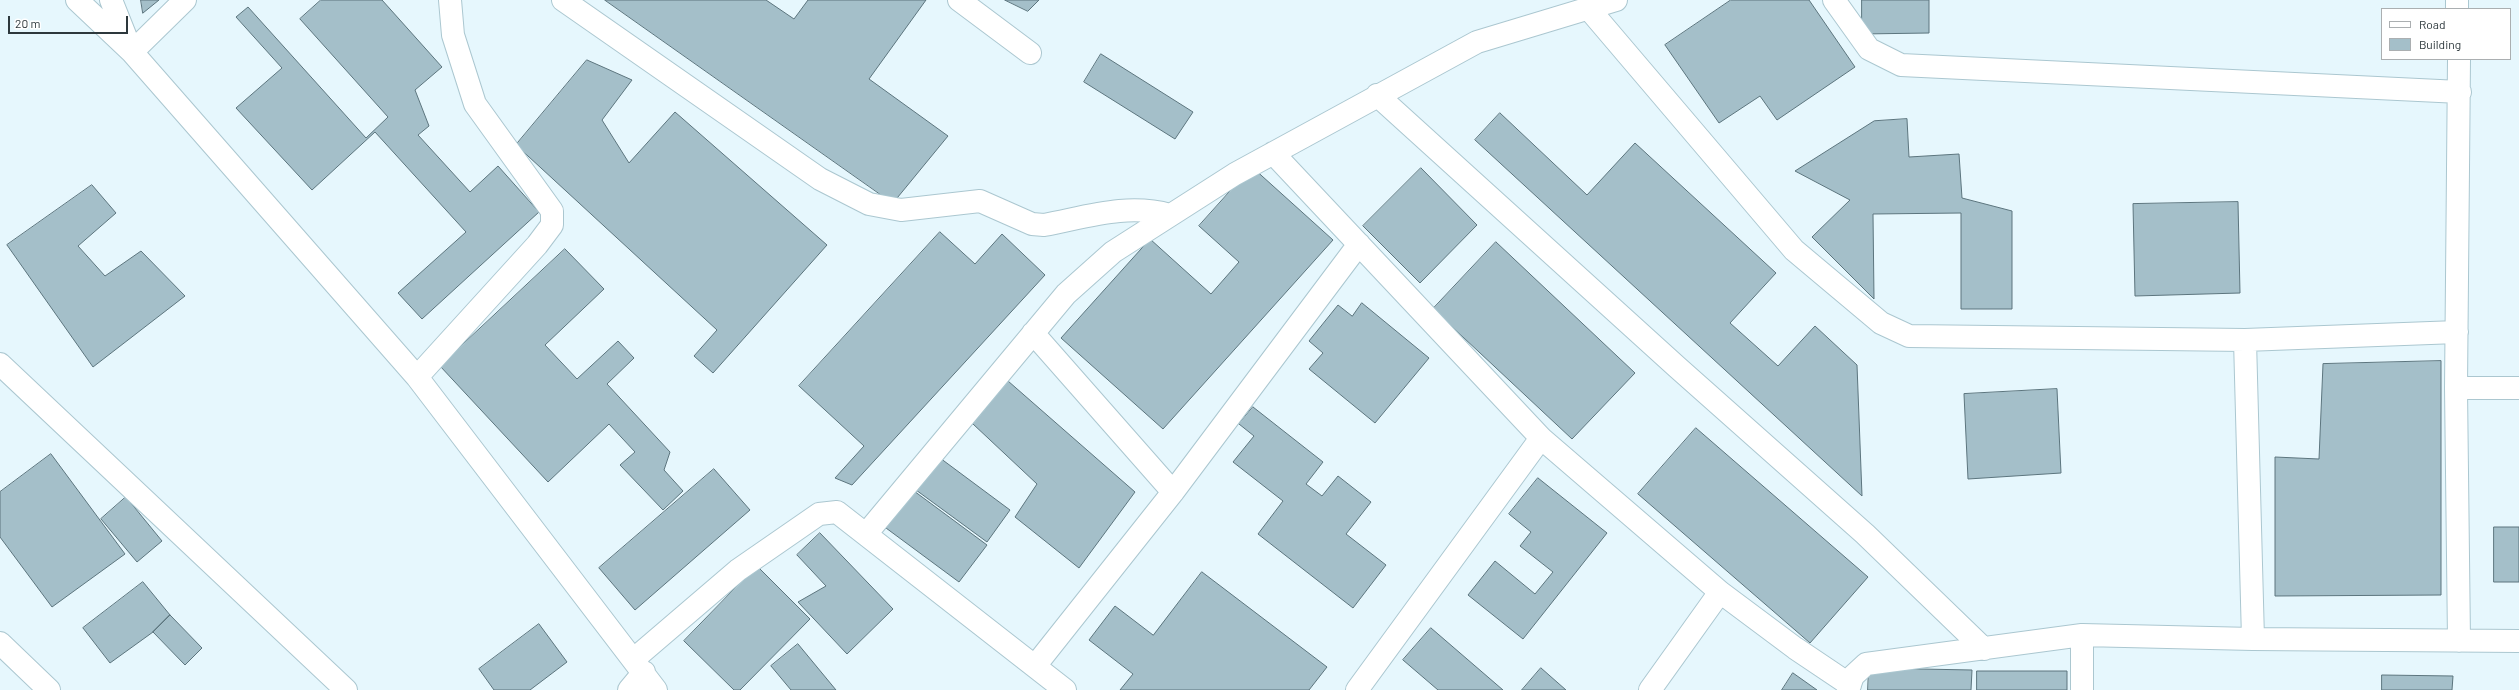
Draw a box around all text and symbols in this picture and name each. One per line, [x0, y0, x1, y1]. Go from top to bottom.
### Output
scale bar [10, 8, 130, 34]
legend [2381, 8, 2511, 60]
text: 20 m [15, 16, 41, 30]
text: Road [2419, 17, 2446, 31]
text: Building [2419, 37, 2461, 51]

